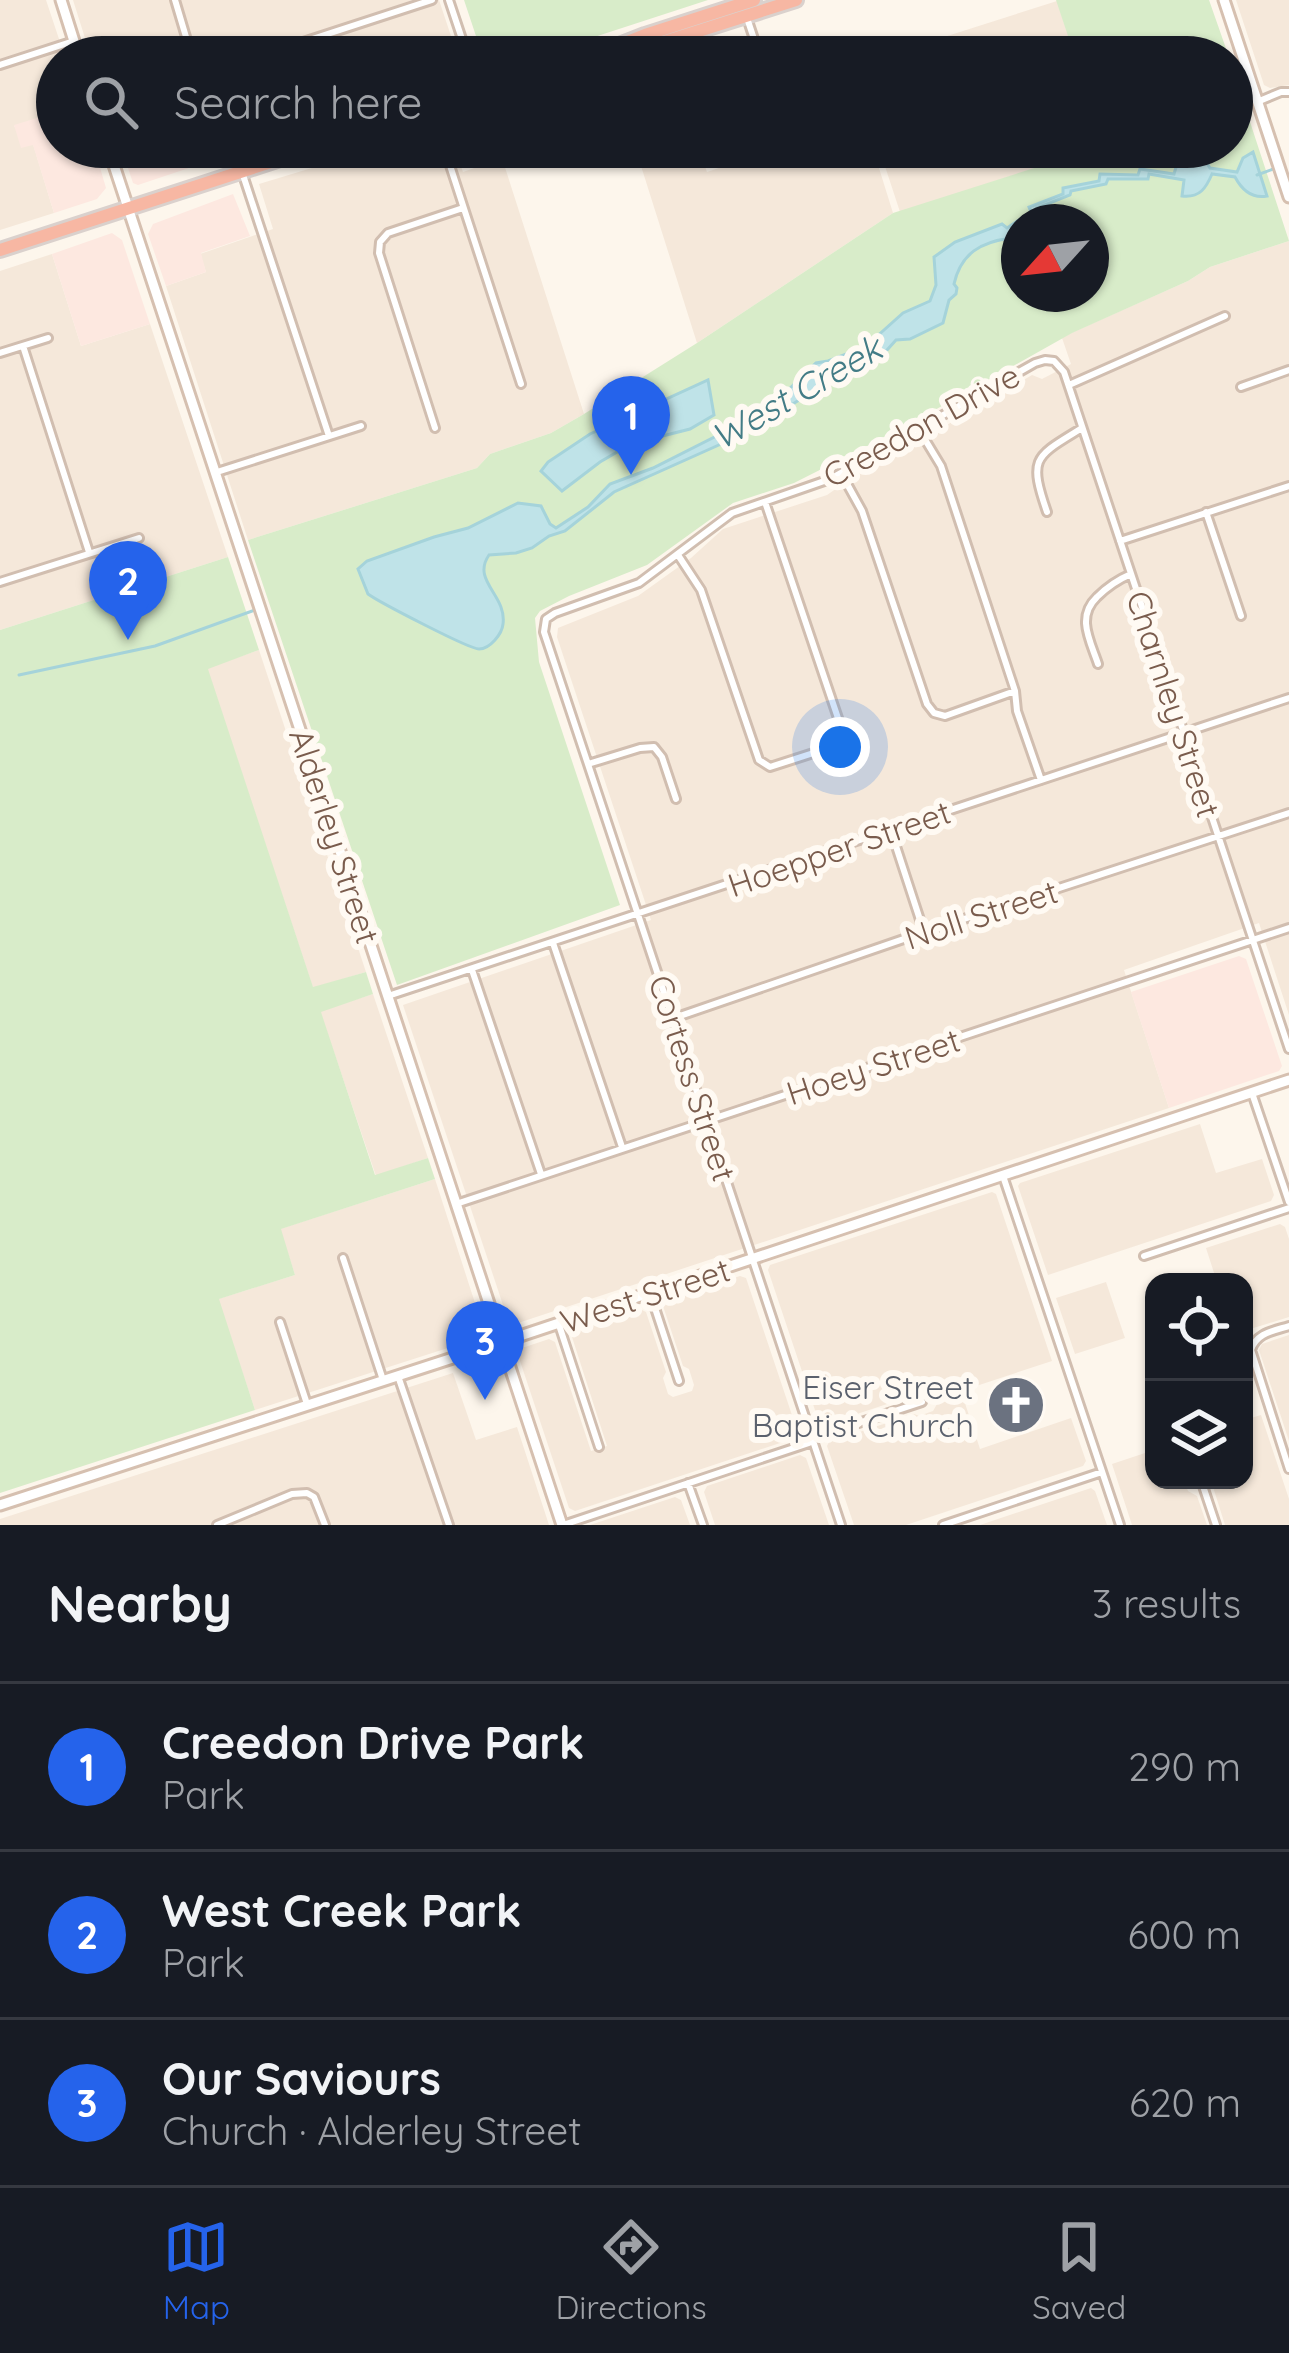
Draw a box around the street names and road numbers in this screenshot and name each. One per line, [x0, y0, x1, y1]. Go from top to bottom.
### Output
street label: Creedon Drive [816, 354, 1026, 496]
street label: Charnley Street [1118, 586, 1230, 822]
street label: Alderley Street [281, 723, 389, 949]
street label: Hoepper Street [722, 791, 956, 905]
street label: Noll Street [899, 870, 1063, 958]
street label: Cortess Street [640, 970, 746, 1186]
street label: Hoey Street [781, 1019, 965, 1113]
street label: West Street [555, 1248, 735, 1342]

